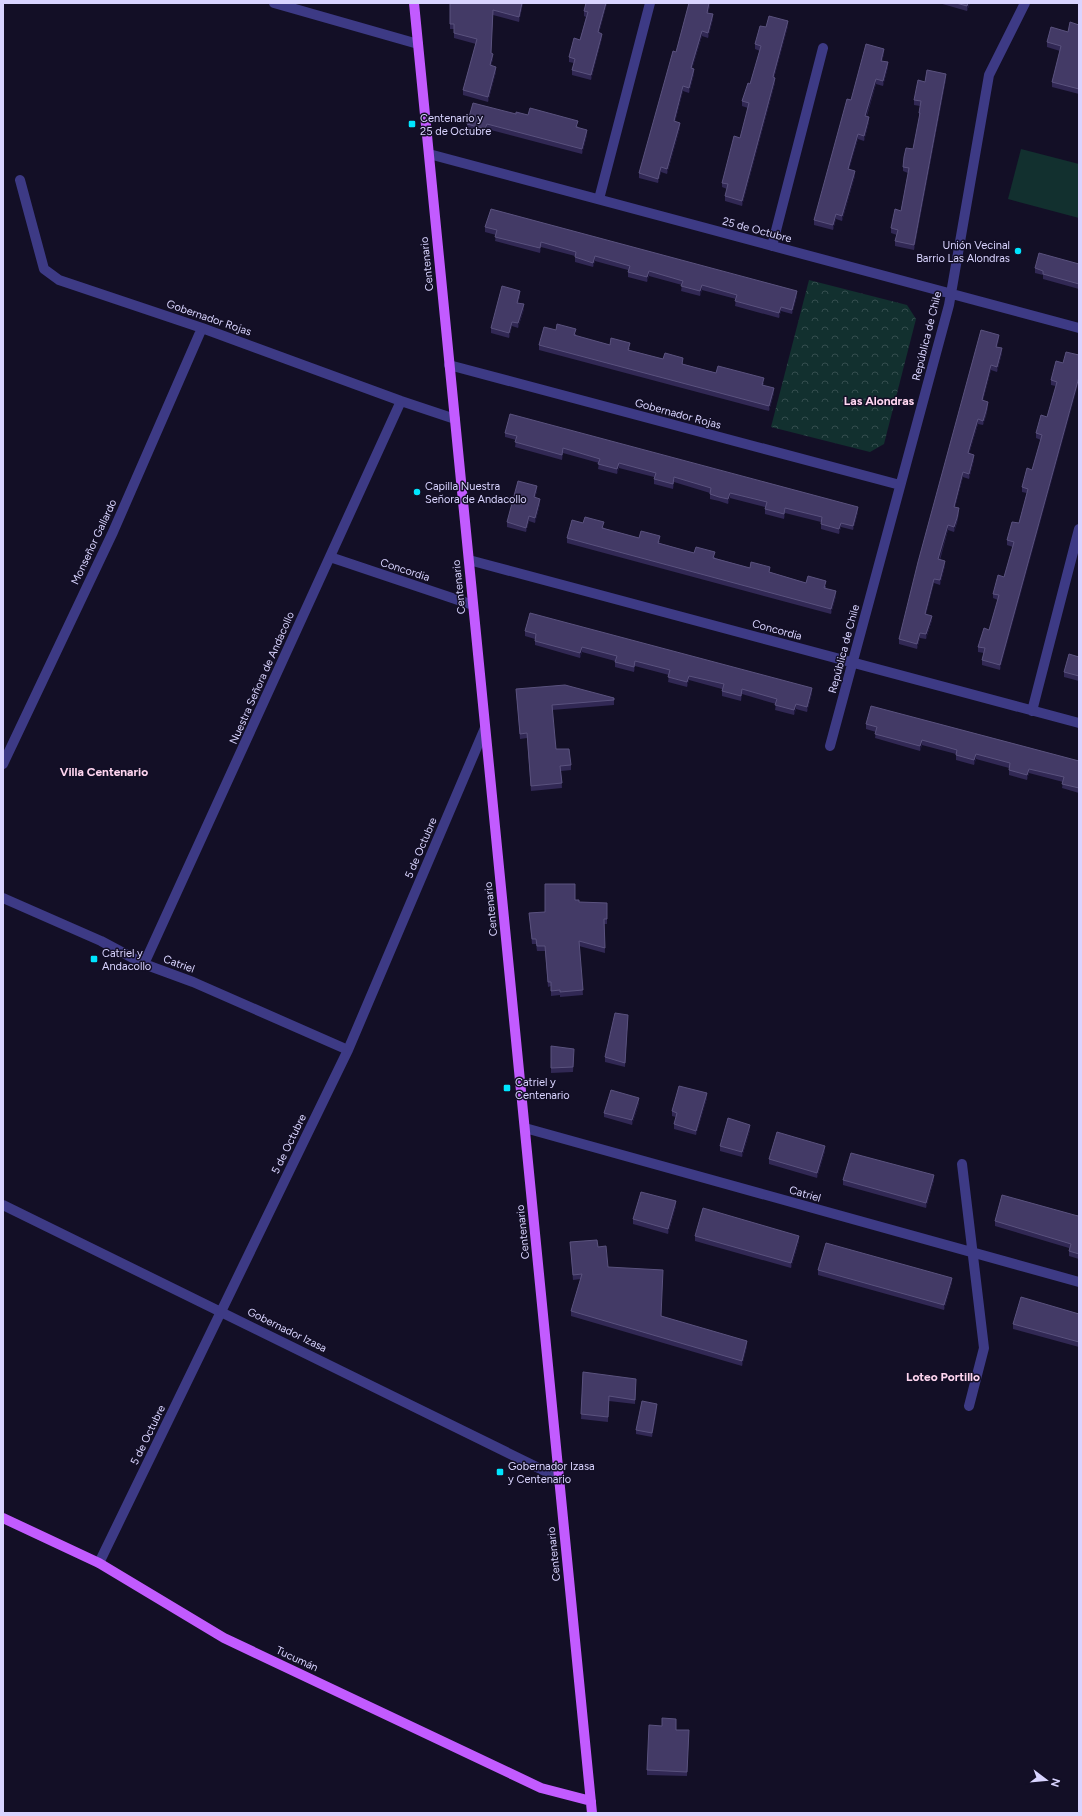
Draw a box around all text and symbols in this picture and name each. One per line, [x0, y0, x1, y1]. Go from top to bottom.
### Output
place label: Centenario y 25 de Octubre [420, 112, 491, 138]
marker: Centenario y 25 de Octubre [407, 119, 417, 129]
street label: 25 de Octubre [721, 214, 793, 246]
street label: Centenario [418, 236, 436, 292]
place label: Unión Vecinal Barrio Las Alondras [916, 239, 1010, 265]
marker: Unión Vecinal Barrio Las Alondras [1013, 246, 1023, 256]
street label: República de Chile [910, 290, 944, 382]
street label: Gobernador Rojas [165, 297, 253, 339]
district label: Las Alondras [844, 394, 915, 408]
street label: Gobernador Rojas [633, 396, 723, 432]
place label: Capilla Nuestra Señora de Andacollo [425, 480, 527, 506]
marker: Capilla Nuestra Señora de Andacollo [412, 487, 422, 497]
street label: Monseñor Gallardo [68, 497, 120, 587]
street label: Concordia [379, 556, 431, 584]
street label: Centenario [450, 559, 468, 615]
street label: República de Chile [826, 603, 862, 695]
street label: Nuestra Señora de Andacollo [227, 610, 297, 746]
street label: Concordia [751, 617, 803, 643]
district label: Villa Centenario [60, 765, 148, 779]
street label: 5 de Octubre [402, 815, 440, 881]
street label: Centenario [482, 881, 500, 937]
place label: Catriel y Andacollo [102, 947, 151, 973]
street label: Catriel [162, 952, 196, 976]
marker: Catriel y Andacollo [89, 954, 99, 964]
place label: Catriel y Centenario [515, 1076, 570, 1102]
marker: Catriel y Centenario [502, 1083, 512, 1093]
street label: 5 de Octubre [269, 1112, 309, 1176]
street label: Catriel [788, 1183, 822, 1205]
street label: Centenario [514, 1204, 532, 1260]
street label: Gobernador Izasa [245, 1305, 329, 1355]
district label: Loteo Portillo [906, 1370, 980, 1384]
street label: 5 de Octubre [128, 1403, 168, 1467]
place label: Gobernador Izasa y Centenario [508, 1460, 595, 1486]
marker: Gobernador Izasa y Centenario [495, 1467, 505, 1477]
street label: Centenario [545, 1526, 563, 1582]
street label: Tucumán [274, 1644, 320, 1674]
north arrow [1026, 1760, 1066, 1800]
text: N [1048, 1777, 1063, 1789]

